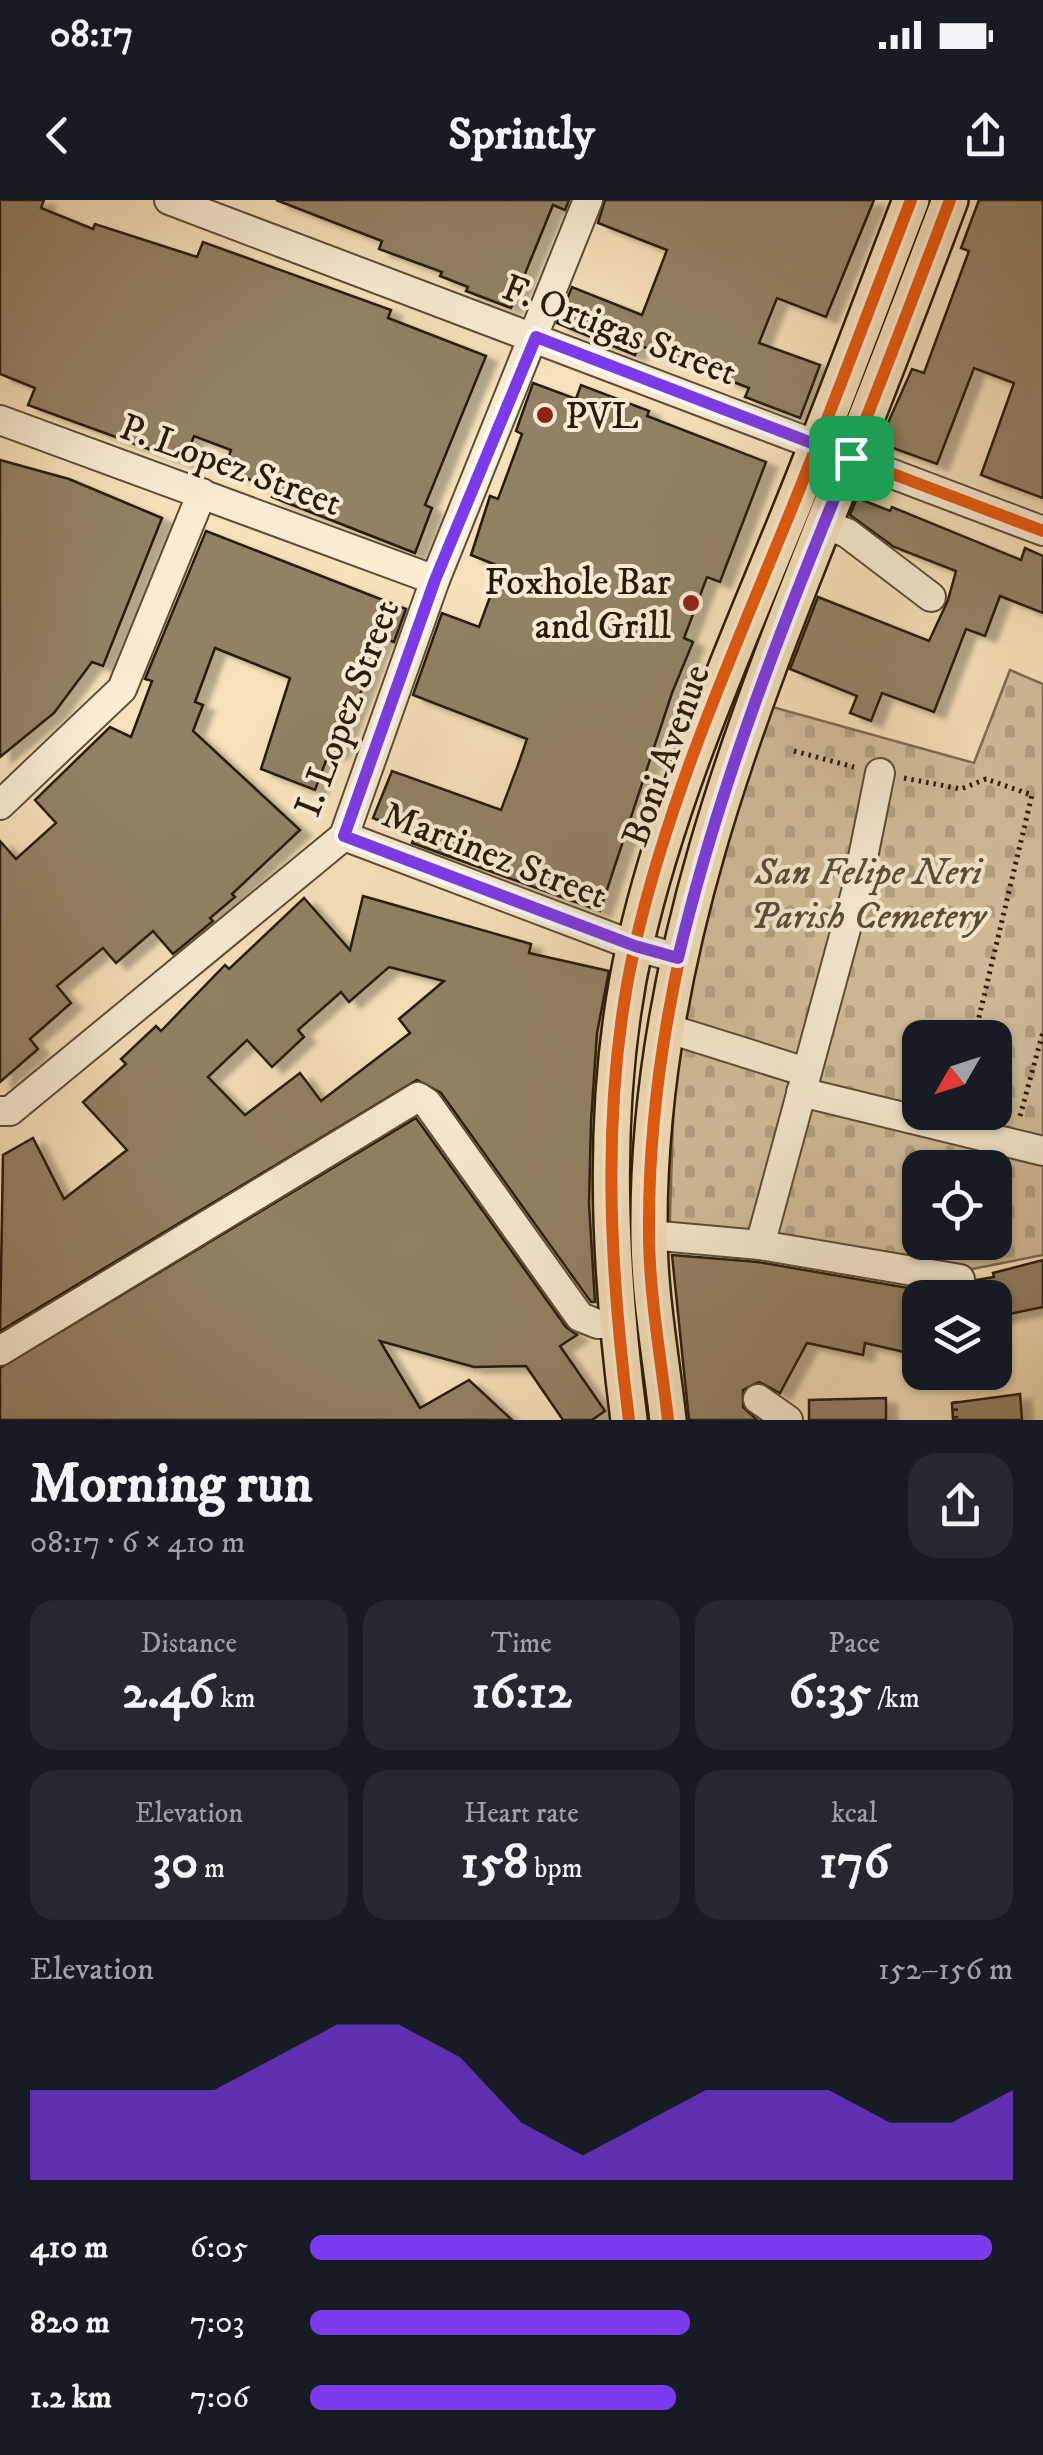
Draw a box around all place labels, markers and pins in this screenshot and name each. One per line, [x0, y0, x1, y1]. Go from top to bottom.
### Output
place label: PVL [565, 393, 639, 441]
marker: PVL [534, 404, 556, 426]
pin [809, 416, 894, 501]
place label: Foxhole Bar and Grill [484, 559, 672, 651]
marker: Foxhole Bar and Grill [680, 592, 702, 614]

